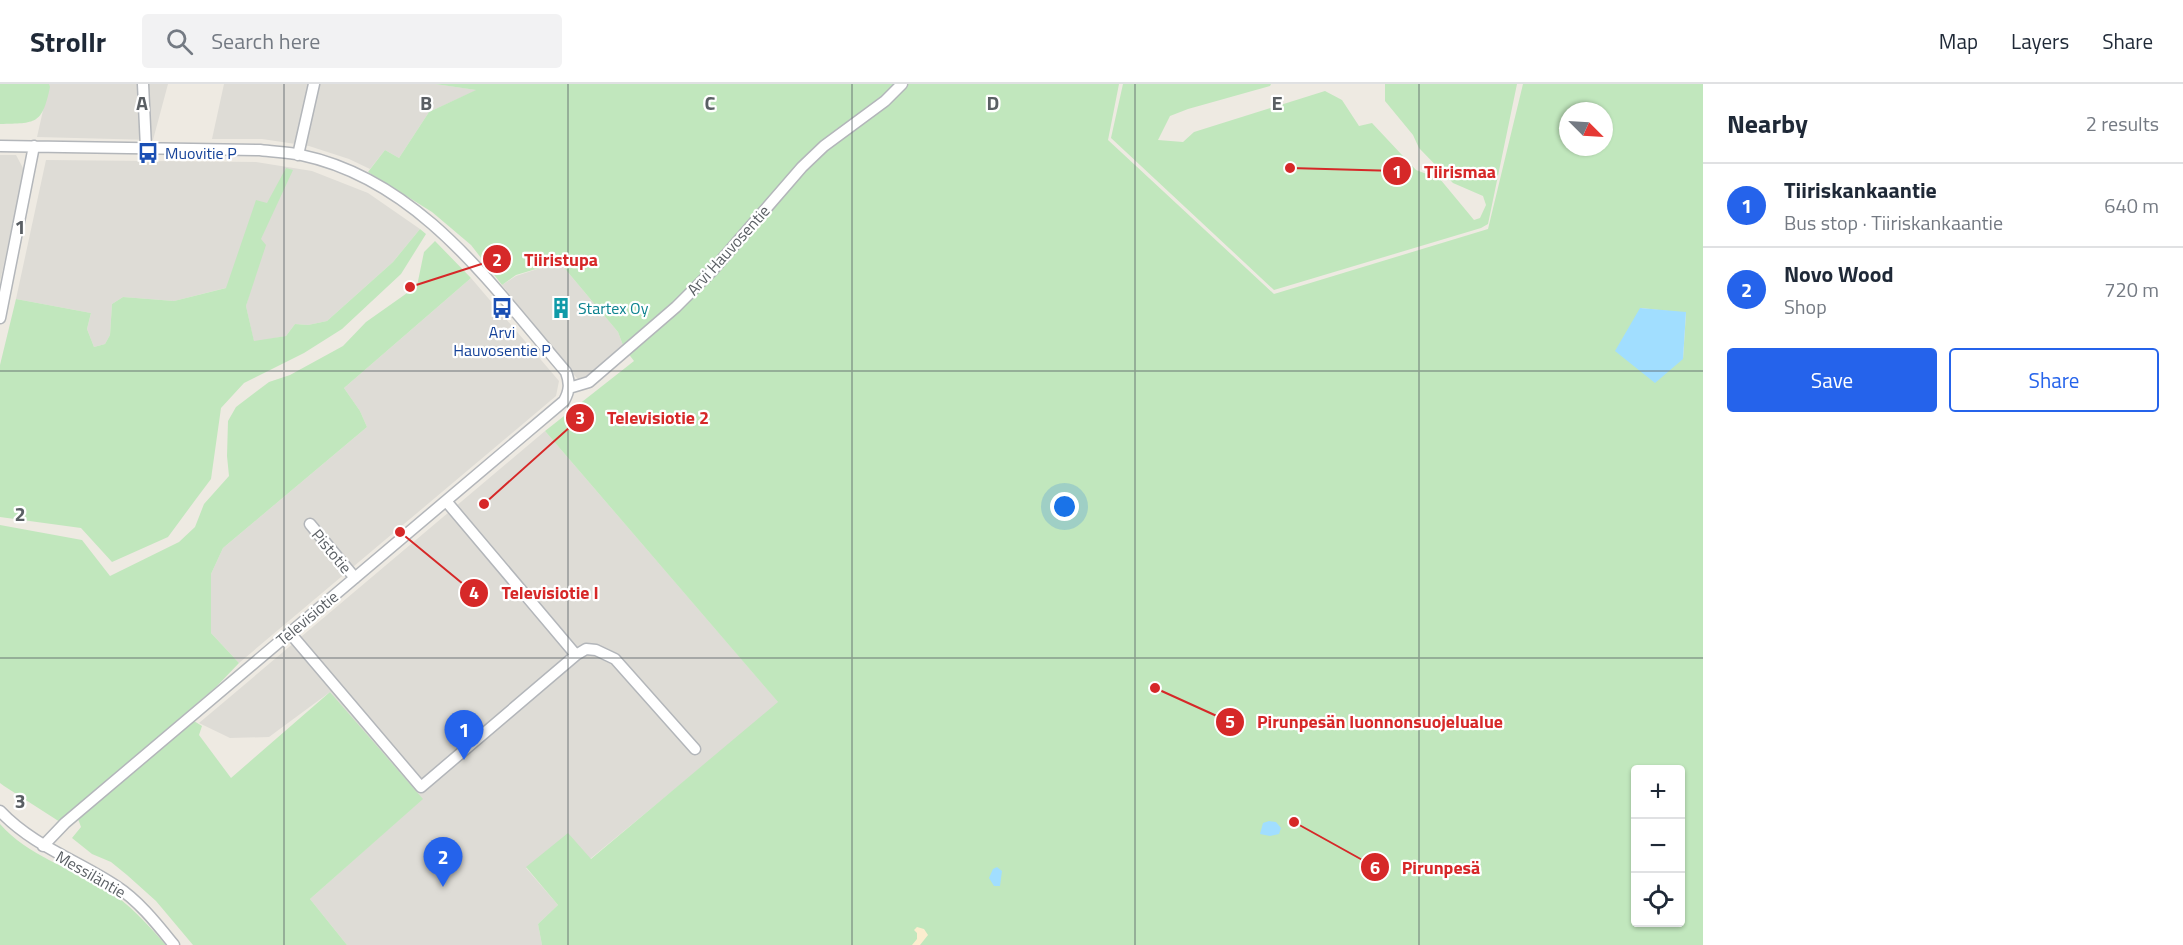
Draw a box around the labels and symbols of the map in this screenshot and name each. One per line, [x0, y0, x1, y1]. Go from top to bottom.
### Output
text: A [136, 87, 148, 118]
text: B [420, 87, 432, 118]
text: C [705, 87, 716, 118]
text: D [987, 87, 999, 118]
text: E [1271, 87, 1283, 118]
north arrow [1559, 102, 1613, 156]
bus stop icon: Muovitie P [136, 141, 160, 165]
place label: Muovitie P [165, 141, 237, 165]
callout: Tiirismaa [1382, 153, 1508, 189]
text: 1 [1392, 158, 1402, 185]
text: Tiirismaa [1424, 158, 1496, 185]
street label: Arvi Hauvosentie [681, 199, 775, 301]
text: 1 [14, 211, 26, 242]
callout: Tiiristupa [482, 241, 611, 277]
text: 2 [492, 246, 502, 273]
text: Tiiristupa [524, 246, 598, 273]
bus stop icon: Arvi Hauvosentie P [490, 296, 514, 320]
building icon: Startex Oy [549, 296, 573, 320]
place label: Startex Oy [578, 296, 649, 320]
place label: Arvi Hauvosentie P [453, 320, 551, 362]
callout: Televisiotie 2 [565, 400, 721, 436]
text: 3 [575, 404, 585, 431]
text: Televisiotie 2 [607, 404, 709, 431]
your location [1050, 492, 1079, 521]
text: 2 [14, 498, 26, 529]
street label: Pistotie [306, 524, 358, 578]
callout: Televisiotie I [459, 575, 610, 611]
text: 4 [469, 579, 479, 606]
text: Televisiotie I [501, 579, 599, 606]
street label: Televisiotie [271, 585, 343, 651]
callout: Pirunpesän luonnonsuojelualue [1215, 704, 1515, 740]
text: 5 [1225, 708, 1235, 735]
text: Pirunpesän luonnonsuojelualue [1257, 708, 1503, 735]
pin: 1 [444, 710, 484, 760]
text: 3 [14, 785, 26, 816]
pin: 2 [424, 838, 462, 887]
street label: Messiläntie [52, 844, 130, 904]
callout: Pirunpesä [1360, 849, 1492, 885]
text: 6 [1370, 854, 1380, 881]
text: Pirunpesä [1402, 854, 1480, 881]

